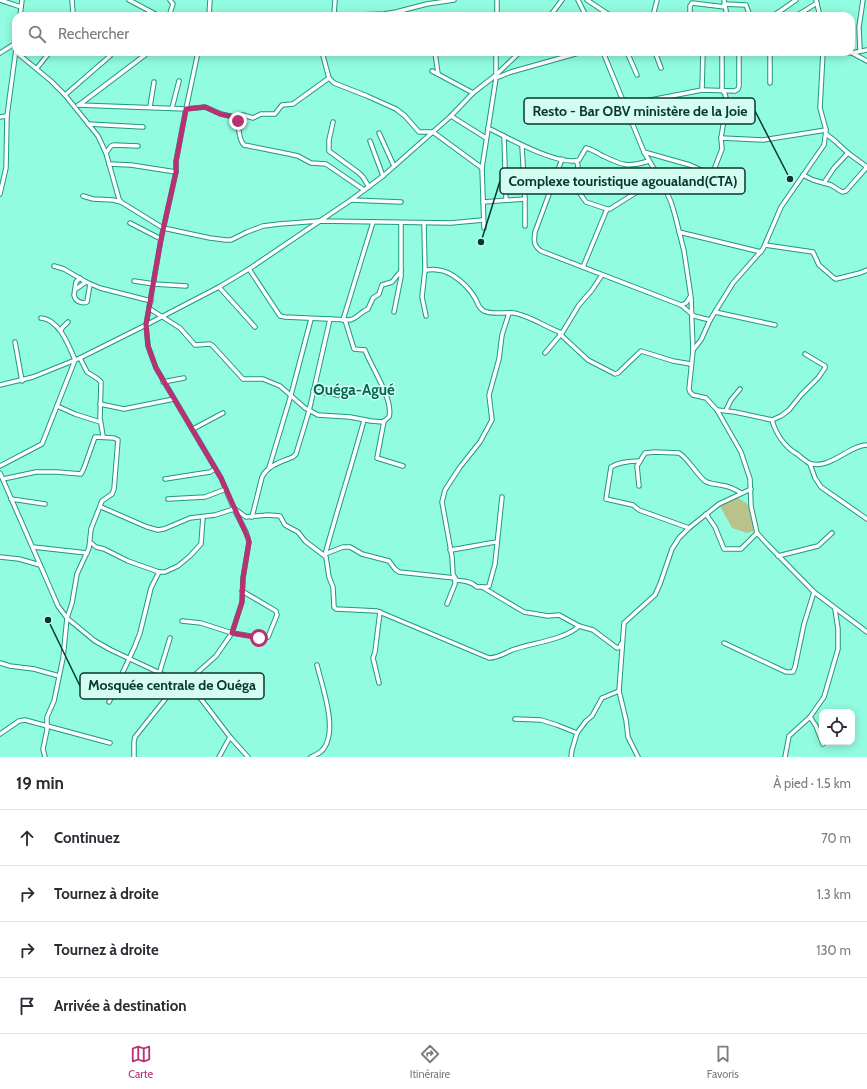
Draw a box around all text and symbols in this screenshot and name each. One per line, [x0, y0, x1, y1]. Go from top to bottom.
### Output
search box [12, 12, 855, 56]
icon: search [26, 23, 48, 45]
text: Rechercher [58, 25, 129, 43]
callout: Resto - Bar OBV ministère de la Joie [524, 98, 755, 124]
text: Resto - Bar OBV ministère de la Joie [533, 102, 747, 120]
route end [229, 112, 247, 130]
callout: Complexe touristique agoualand(CTA) [500, 168, 745, 194]
text: Complexe touristique agoualand(CTA) [508, 172, 738, 190]
district label: Ouéga-Agué [313, 381, 395, 399]
route start [250, 629, 268, 647]
callout: Mosquée centrale de Ouéga [80, 673, 264, 699]
text: Mosquée centrale de Ouéga [88, 676, 256, 694]
map controls [819, 709, 855, 745]
button: locate [819, 709, 855, 745]
text: 19 min [16, 773, 64, 793]
text: À pied · 1.5 km [773, 775, 851, 791]
icon: ahead [16, 827, 38, 849]
text: Continuez [54, 829, 120, 847]
text: 70 m [821, 830, 851, 846]
icon: right [16, 883, 38, 905]
text: Tournez à droite [54, 885, 159, 903]
text: 1.3 km [817, 886, 851, 902]
icon: right [16, 939, 38, 961]
text: Tournez à droite [54, 941, 159, 959]
text: 130 m [816, 942, 851, 958]
icon: arrive [16, 995, 38, 1017]
text: Arrivée à destination [54, 997, 186, 1015]
tab: Carte [128, 1043, 153, 1081]
tab: Itinéraire [410, 1043, 450, 1081]
tab: Favoris [707, 1043, 739, 1081]

